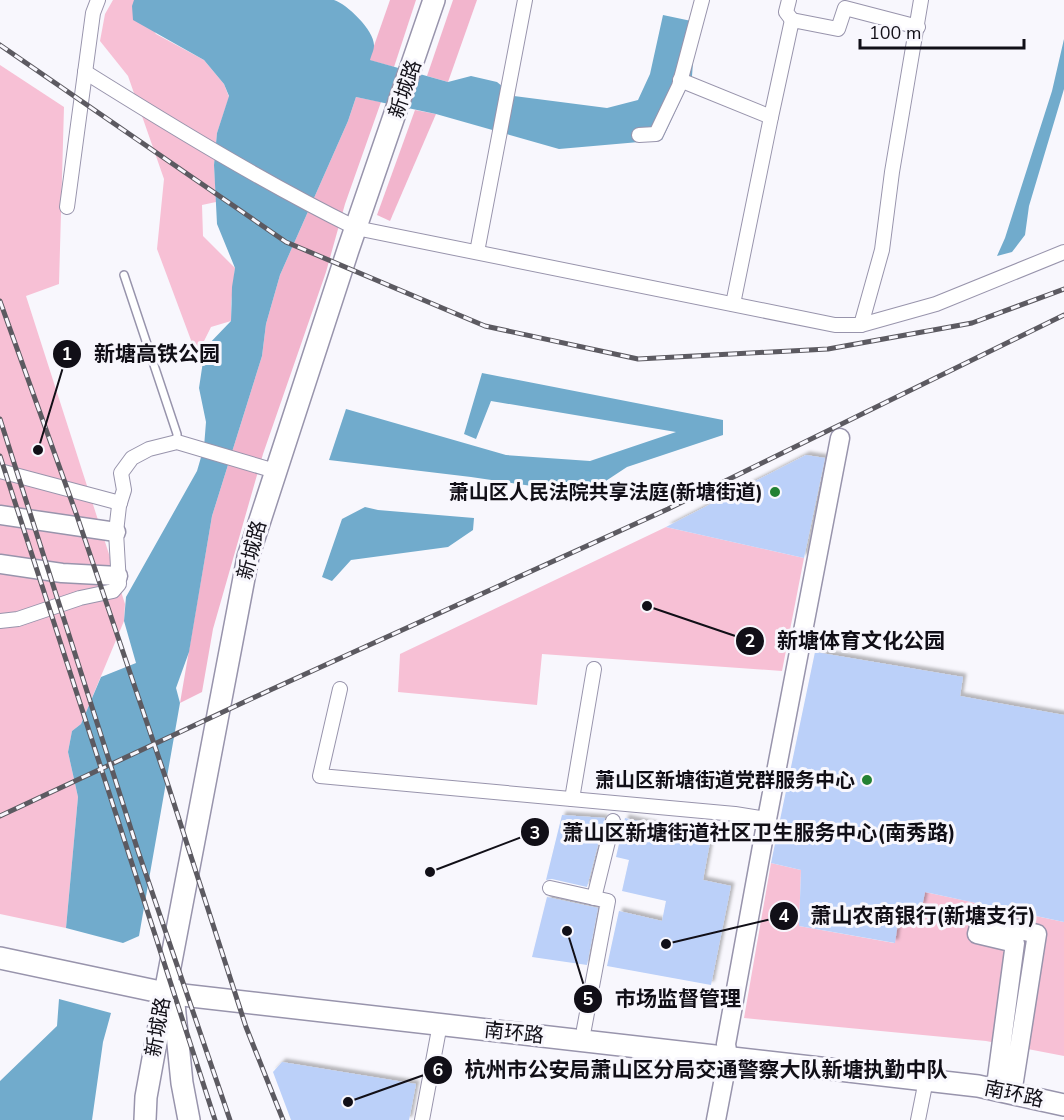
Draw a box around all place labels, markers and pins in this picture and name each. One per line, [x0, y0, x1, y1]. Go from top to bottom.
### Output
callout: 新塘高铁公园 [52, 334, 232, 373]
place label: 萧山区人民法院共享法庭(新塘街道) [449, 479, 763, 506]
marker: 萧山区人民法院共享法庭(新塘街道) [768, 485, 782, 499]
callout: 新塘体育文化公园 [735, 622, 957, 661]
place label: 萧山区新塘街道党群服务中心 [595, 767, 855, 794]
marker: 萧山区新塘街道党群服务中心 [860, 773, 874, 787]
callout: 萧山区新塘街道社区卫生服务中心(南秀路) [520, 813, 967, 852]
callout: 萧山农商银行(新塘支行) [769, 897, 1048, 936]
callout: 市场监督管理 [573, 979, 753, 1018]
callout: 杭州市公安局萧山区分局交通警察大队新塘执勤中队 [423, 1051, 960, 1090]

